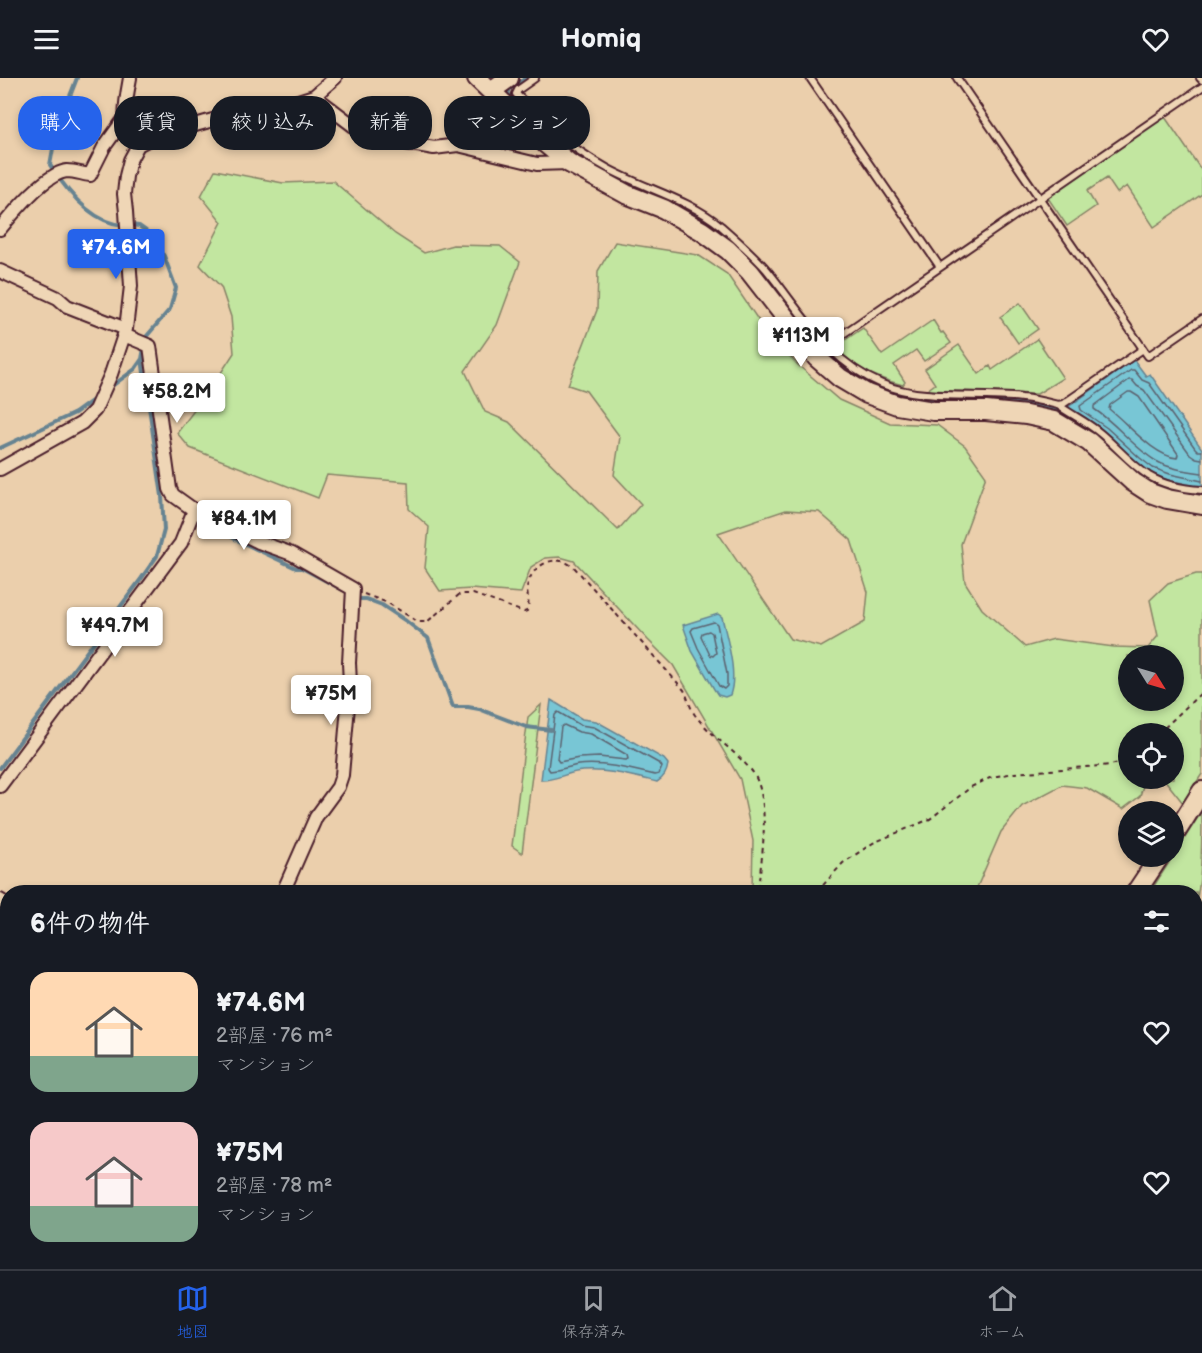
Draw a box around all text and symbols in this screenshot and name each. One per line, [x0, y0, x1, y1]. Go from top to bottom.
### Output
icon: menu [30, 23, 63, 56]
text: Homiq [561, 23, 641, 55]
icon: heart [1139, 23, 1172, 56]
chip: 購入 [18, 96, 102, 150]
chip: 賃貸 [114, 96, 198, 150]
chip: 絞り込み [210, 96, 336, 150]
chip: 新着 [348, 96, 432, 150]
chip: マンション [444, 96, 590, 150]
pin: ¥74.6M [67, 229, 165, 280]
text: ¥74.6M [82, 236, 150, 260]
pin: ¥113M [759, 317, 843, 368]
text: ¥113M [772, 324, 830, 348]
pin: ¥58.2M [128, 373, 226, 424]
text: ¥58.2M [142, 380, 212, 404]
pin: ¥84.1M [195, 500, 293, 551]
text: ¥84.1M [211, 507, 277, 531]
pin: ¥49.7M [66, 607, 164, 658]
text: ¥49.7M [81, 614, 149, 638]
north arrow [1118, 645, 1184, 711]
map controls [1118, 645, 1184, 867]
pin: ¥75M [295, 675, 367, 726]
text: ¥75M [305, 682, 357, 706]
button: locate [1118, 723, 1184, 789]
button: layers [1118, 801, 1184, 867]
icon: filters [1140, 905, 1173, 938]
text: 6件の物件 [30, 909, 150, 940]
text: ¥74.6M [216, 988, 306, 1019]
icon: home [78, 996, 150, 1068]
icon: heart [1140, 1016, 1173, 1049]
text: 2部屋 · 76 m² [216, 1024, 333, 1048]
text: マンション [216, 1053, 315, 1077]
text: ¥75M [216, 1138, 284, 1169]
icon: home [78, 1146, 150, 1218]
icon: heart [1140, 1166, 1173, 1199]
text: 2部屋 · 78 m² [216, 1174, 332, 1198]
text: マンション [216, 1203, 315, 1227]
tab: 地図 [176, 1282, 209, 1342]
tab: 保存済み [562, 1282, 626, 1342]
tab: ホーム [978, 1282, 1026, 1342]

